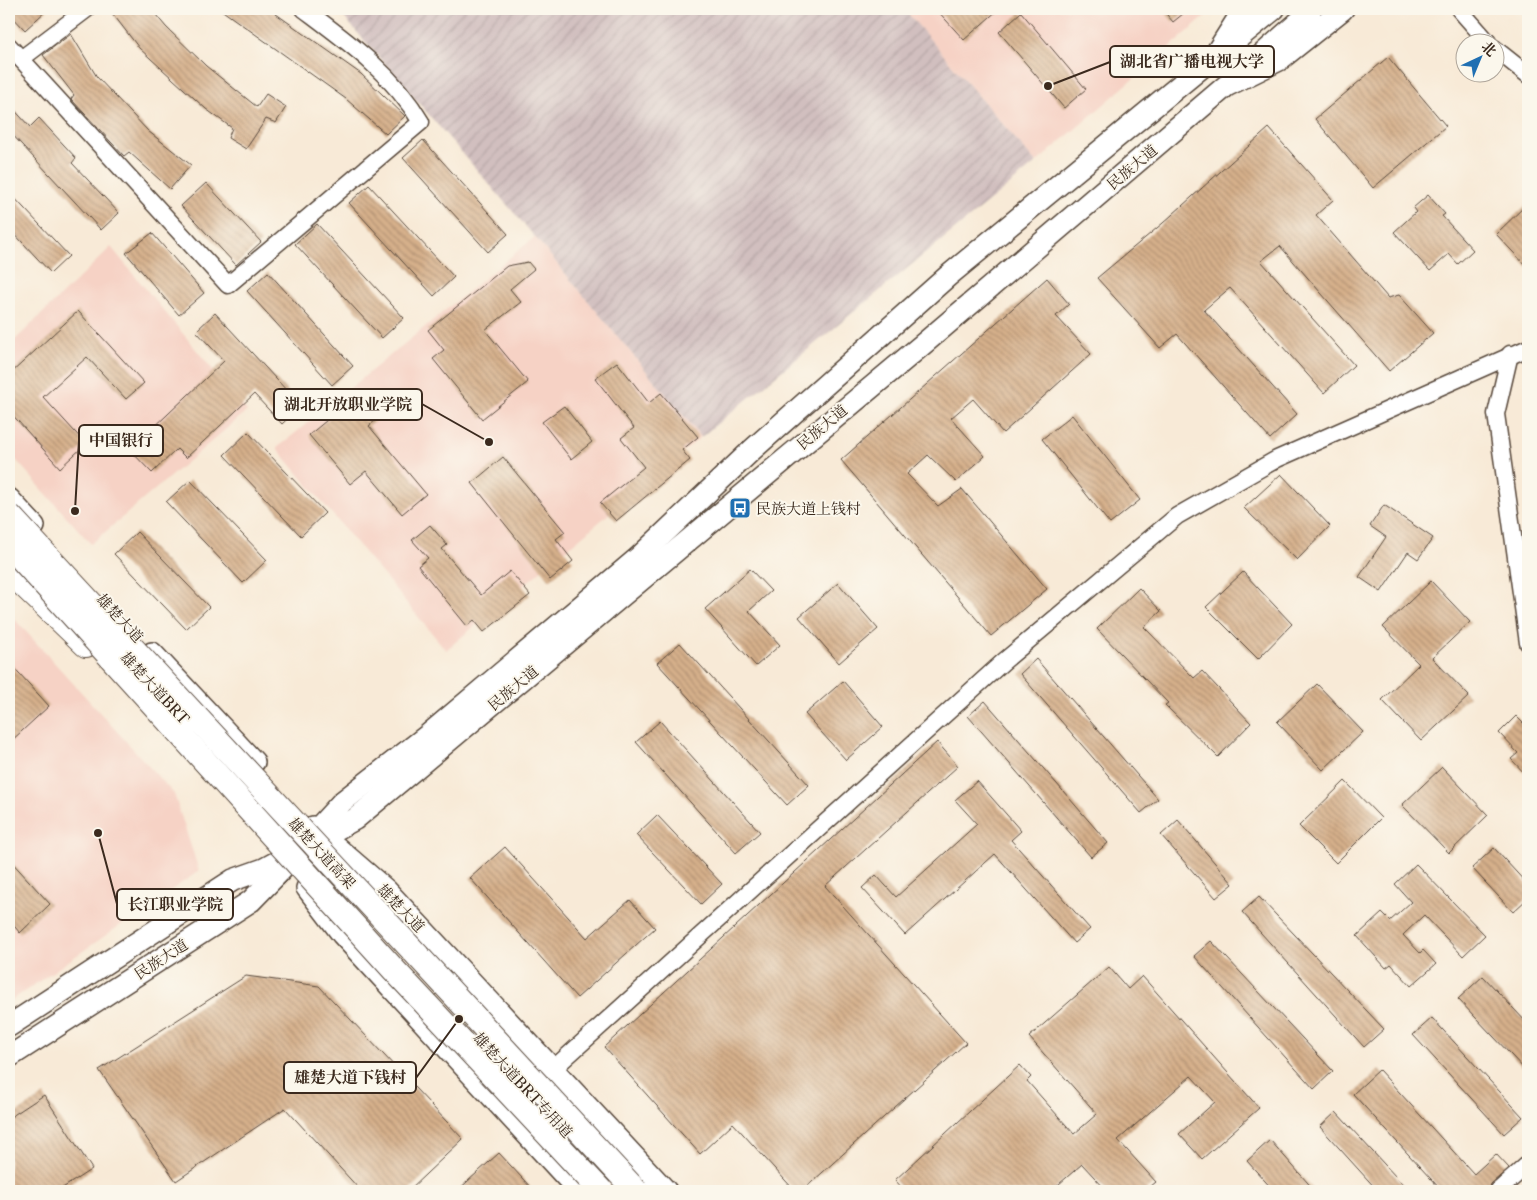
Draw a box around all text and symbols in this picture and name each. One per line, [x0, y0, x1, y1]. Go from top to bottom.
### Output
north arrow [1454, 32, 1504, 82]
text: 北 [1478, 37, 1500, 60]
callout: 湖北省广播电视大学 [1110, 46, 1274, 77]
text: 湖北省广播电视大学 [1120, 51, 1264, 71]
street label: 民族大道 [1103, 140, 1161, 194]
callout: 湖北开放职业学院 [274, 389, 422, 420]
text: 湖北开放职业学院 [284, 394, 412, 414]
street label: 民族大道 [793, 400, 851, 454]
callout: 中国银行 [79, 425, 163, 456]
text: 中国银行 [89, 430, 153, 450]
bus stop icon: 民族大道上钱村 [728, 496, 752, 520]
place label: 民族大道上钱村 [756, 499, 861, 518]
street label: 雄楚大道 [93, 590, 147, 646]
street label: 雄楚大道BRT [117, 648, 194, 729]
street label: 民族大道 [484, 661, 542, 715]
street label: 雄楚大道高架 [284, 814, 360, 892]
street label: 雄楚大道 [373, 880, 429, 936]
callout: 长江职业学院 [117, 889, 233, 920]
text: 长江职业学院 [127, 894, 223, 914]
street label: 民族大道 [131, 935, 191, 983]
street label: 雄楚大道BRT专用道 [469, 1028, 577, 1142]
callout: 雄楚大道下钱村 [284, 1062, 416, 1093]
text: 雄楚大道下钱村 [294, 1067, 406, 1087]

